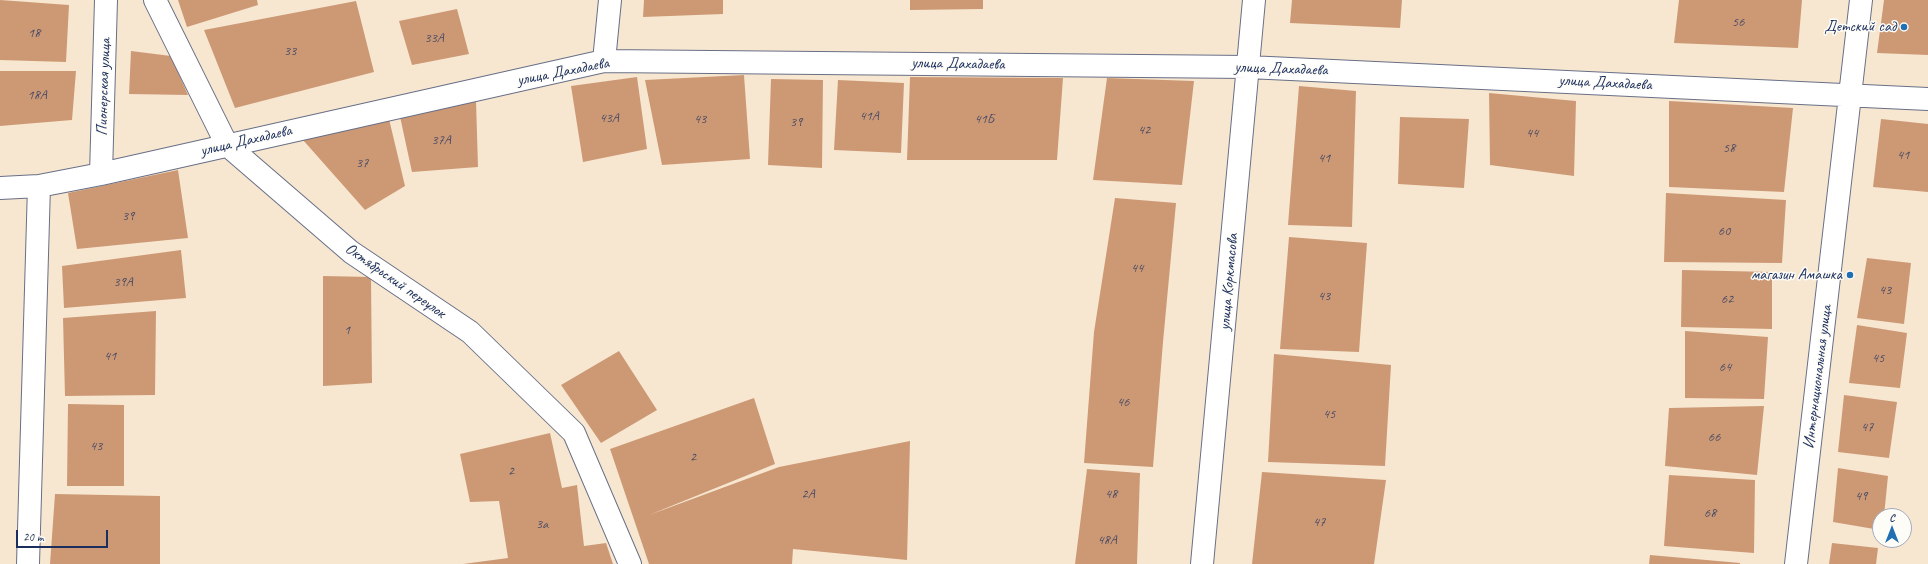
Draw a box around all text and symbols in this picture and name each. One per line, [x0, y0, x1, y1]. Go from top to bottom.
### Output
house number: 56 [1732, 14, 1744, 30]
place label: Детский сад [1824, 17, 1896, 37]
marker: Детский сад [1899, 22, 1909, 32]
house number: 18 [28, 25, 40, 41]
house number: 33А [424, 30, 444, 46]
street label: Пионерская улица [93, 38, 115, 136]
house number: 33 [284, 43, 296, 59]
street label: улица Дахадаева [515, 54, 611, 90]
street label: улица Дахадаева [911, 54, 1005, 74]
street label: улица Дахадаева [1234, 58, 1328, 80]
street label: улица Дахадаева [1558, 71, 1652, 95]
house number: 18А [27, 87, 47, 103]
house number: 41А [859, 108, 879, 124]
house number: 43А [599, 110, 619, 126]
house number: 43 [694, 111, 706, 127]
house number: 41Б [974, 111, 994, 127]
house number: 39 [790, 114, 802, 130]
street label: улица Дахадаева [198, 121, 294, 161]
house number: 42 [1138, 122, 1150, 138]
house number: 44 [1526, 125, 1538, 141]
house number: 37А [431, 132, 451, 148]
house number: 58 [1723, 140, 1735, 156]
house number: 41 [1897, 147, 1909, 163]
house number: 41 [1318, 150, 1330, 166]
house number: 37 [356, 155, 368, 171]
house number: 39 [122, 208, 134, 224]
house number: 60 [1718, 223, 1730, 239]
street label: улица Коркмасова [1215, 233, 1243, 331]
street label: Октябрьский переулок [341, 239, 449, 323]
house number: 44 [1131, 260, 1143, 276]
place label: магазин Амашка [1751, 265, 1842, 285]
marker: магазин Амашка [1845, 270, 1855, 280]
house number: 39А [113, 274, 133, 290]
house number: 43 [1879, 282, 1891, 298]
house number: 43 [1318, 288, 1330, 304]
house number: 62 [1721, 291, 1733, 307]
street label: Интернациональная улица [1800, 304, 1836, 450]
house number: 1 [344, 322, 350, 338]
house number: 41 [104, 348, 116, 364]
house number: 45 [1872, 350, 1884, 366]
house number: 64 [1719, 359, 1731, 375]
house number: 46 [1117, 394, 1129, 410]
house number: 45 [1323, 406, 1335, 422]
house number: 47 [1861, 419, 1873, 435]
house number: 66 [1708, 429, 1720, 445]
house number: 43 [90, 438, 102, 454]
house number: 2 [690, 449, 696, 465]
house number: 2 [508, 463, 514, 479]
house number: 2А [801, 486, 815, 502]
house number: 48 [1105, 486, 1117, 502]
house number: 49 [1855, 488, 1867, 504]
house number: 68 [1704, 505, 1716, 521]
north arrow [1872, 508, 1912, 548]
text: С [1889, 510, 1895, 524]
house number: 47 [1313, 514, 1325, 530]
house number: 3а [536, 516, 548, 532]
scale bar [18, 522, 110, 548]
text: 20 m [23, 529, 43, 545]
house number: 48А [1097, 532, 1117, 548]

